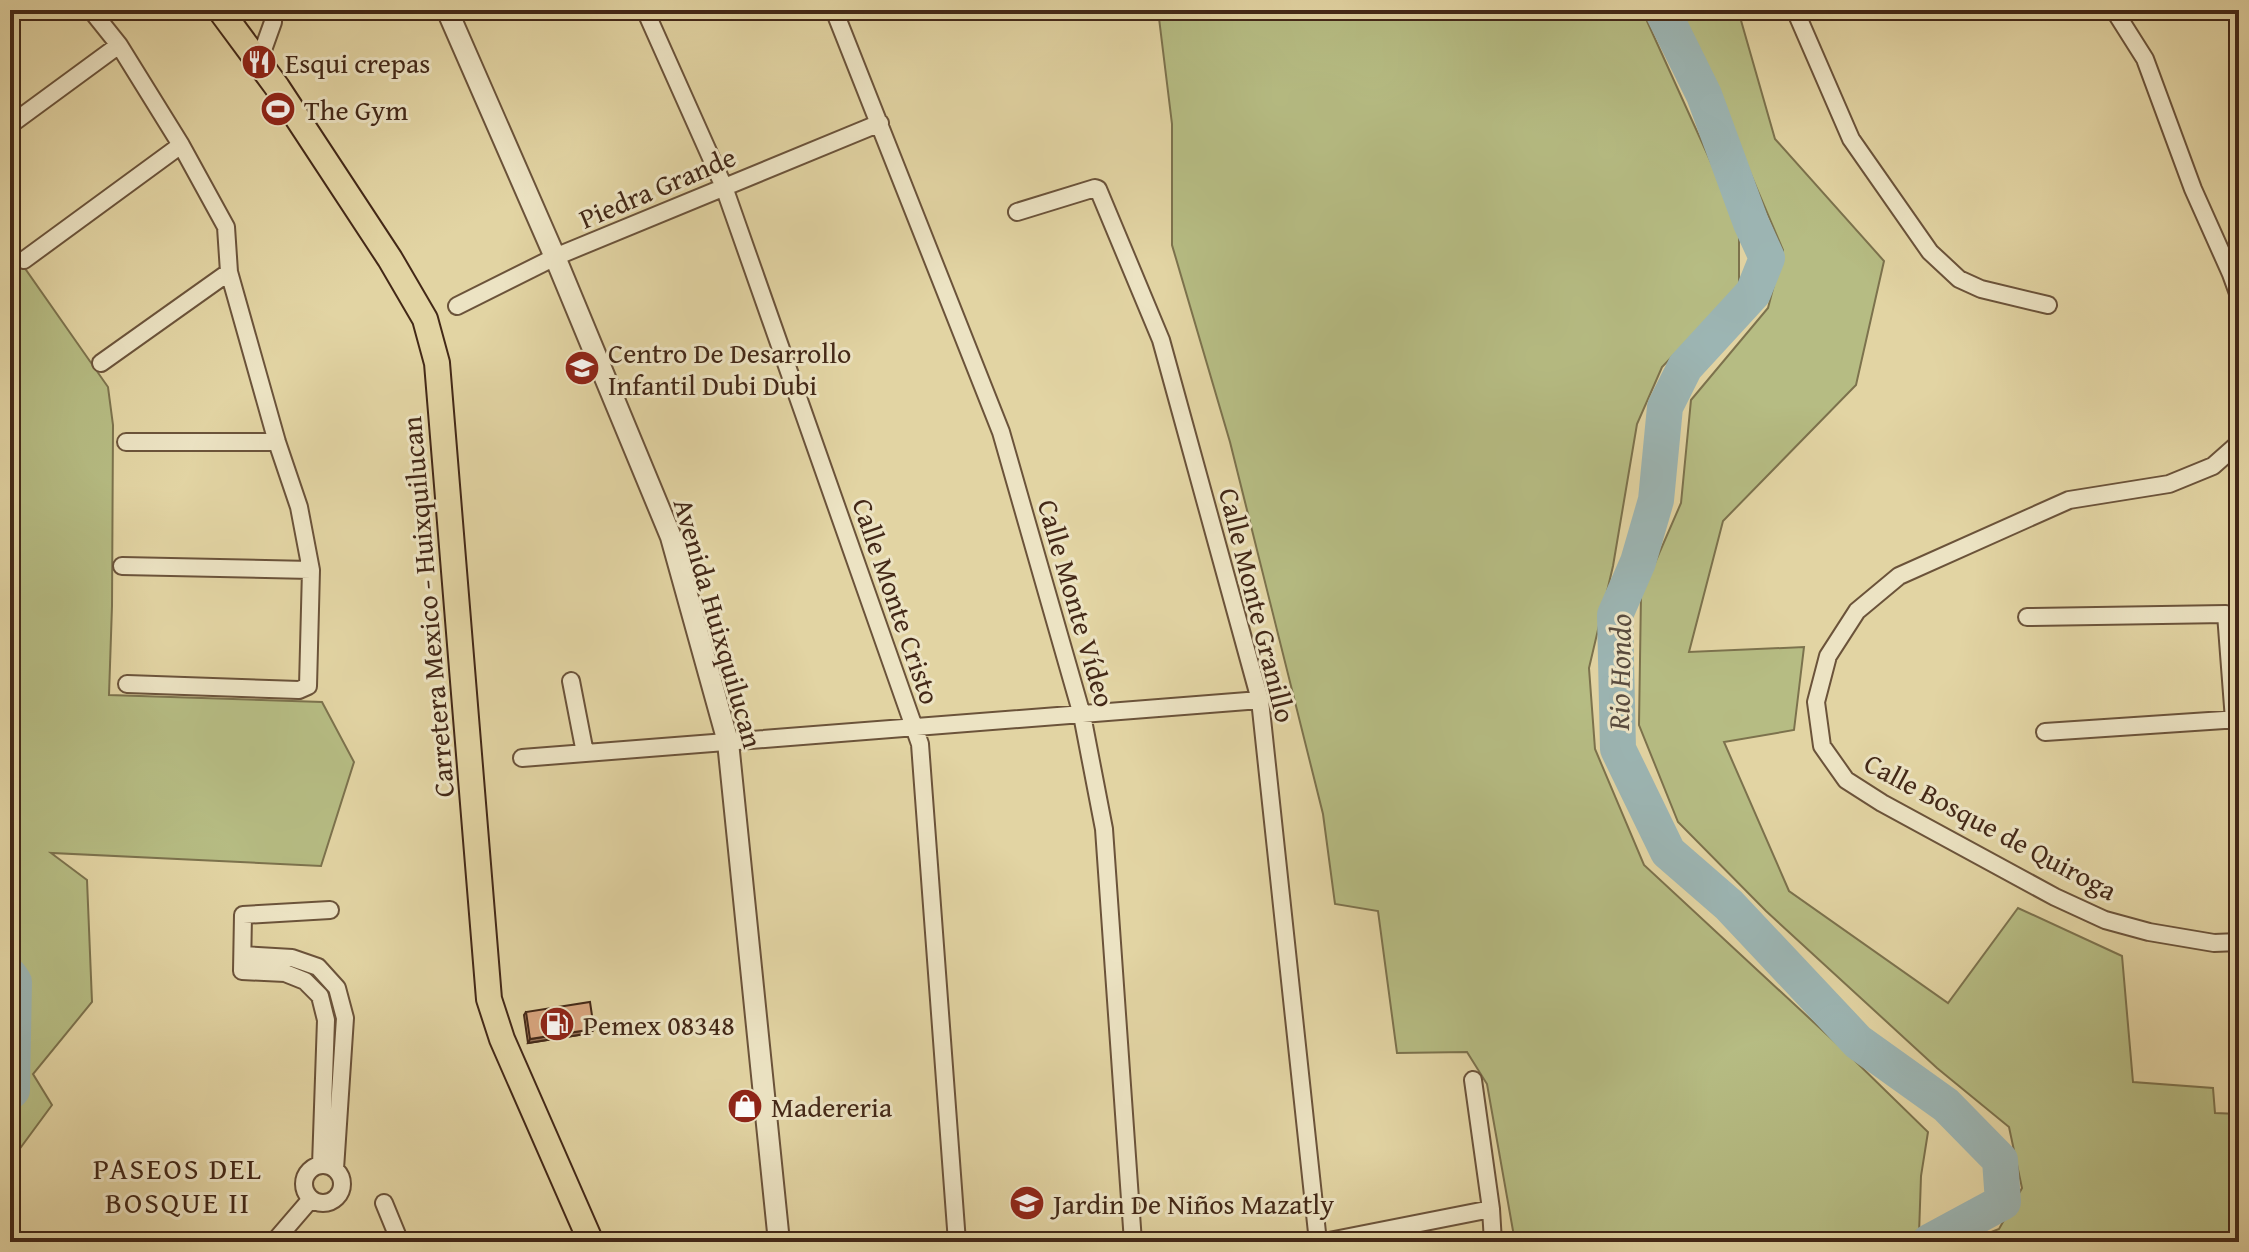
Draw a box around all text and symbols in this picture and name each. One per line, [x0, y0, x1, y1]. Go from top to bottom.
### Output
place label: Esqui crepas [285, 42, 430, 83]
restaurant icon: Esqui crepas [240, 43, 278, 81]
place label: The Gym [304, 89, 408, 130]
sports icon: The Gym [259, 90, 297, 128]
street label: Piedra Grande [572, 136, 742, 238]
place label: Centro De Desarrollo Infantil Dubi Dubi [608, 332, 851, 405]
school or university icon: Centro De Desarrollo Infantil Dubi Dubi [563, 349, 601, 387]
street label: Carretera Mexico - Huixquilucan [390, 414, 464, 799]
street label: Calle Monte Granillo [1209, 483, 1307, 727]
street label: Calle Monte Cristo [843, 492, 951, 710]
street label: Avenida Huixquilucan [664, 493, 774, 753]
street label: Calle Monte Vídeo [1028, 494, 1126, 712]
water label: Rio Hondo [1596, 613, 1642, 732]
street label: Calle Bosque de Quiroga [1857, 742, 2125, 910]
place label: Pemex 08348 [583, 1004, 735, 1045]
fuel station icon: Pemex 08348 [538, 1005, 576, 1043]
place label: Madereria [771, 1086, 893, 1127]
shop icon: Madereria [726, 1087, 764, 1125]
district label: PASEOS DEL BOSQUE II [93, 1146, 263, 1224]
place label: Jardin De Niños Mazatly [1050, 1183, 1334, 1224]
school or university icon: Jardin De Niños Mazatly [1008, 1184, 1046, 1222]

